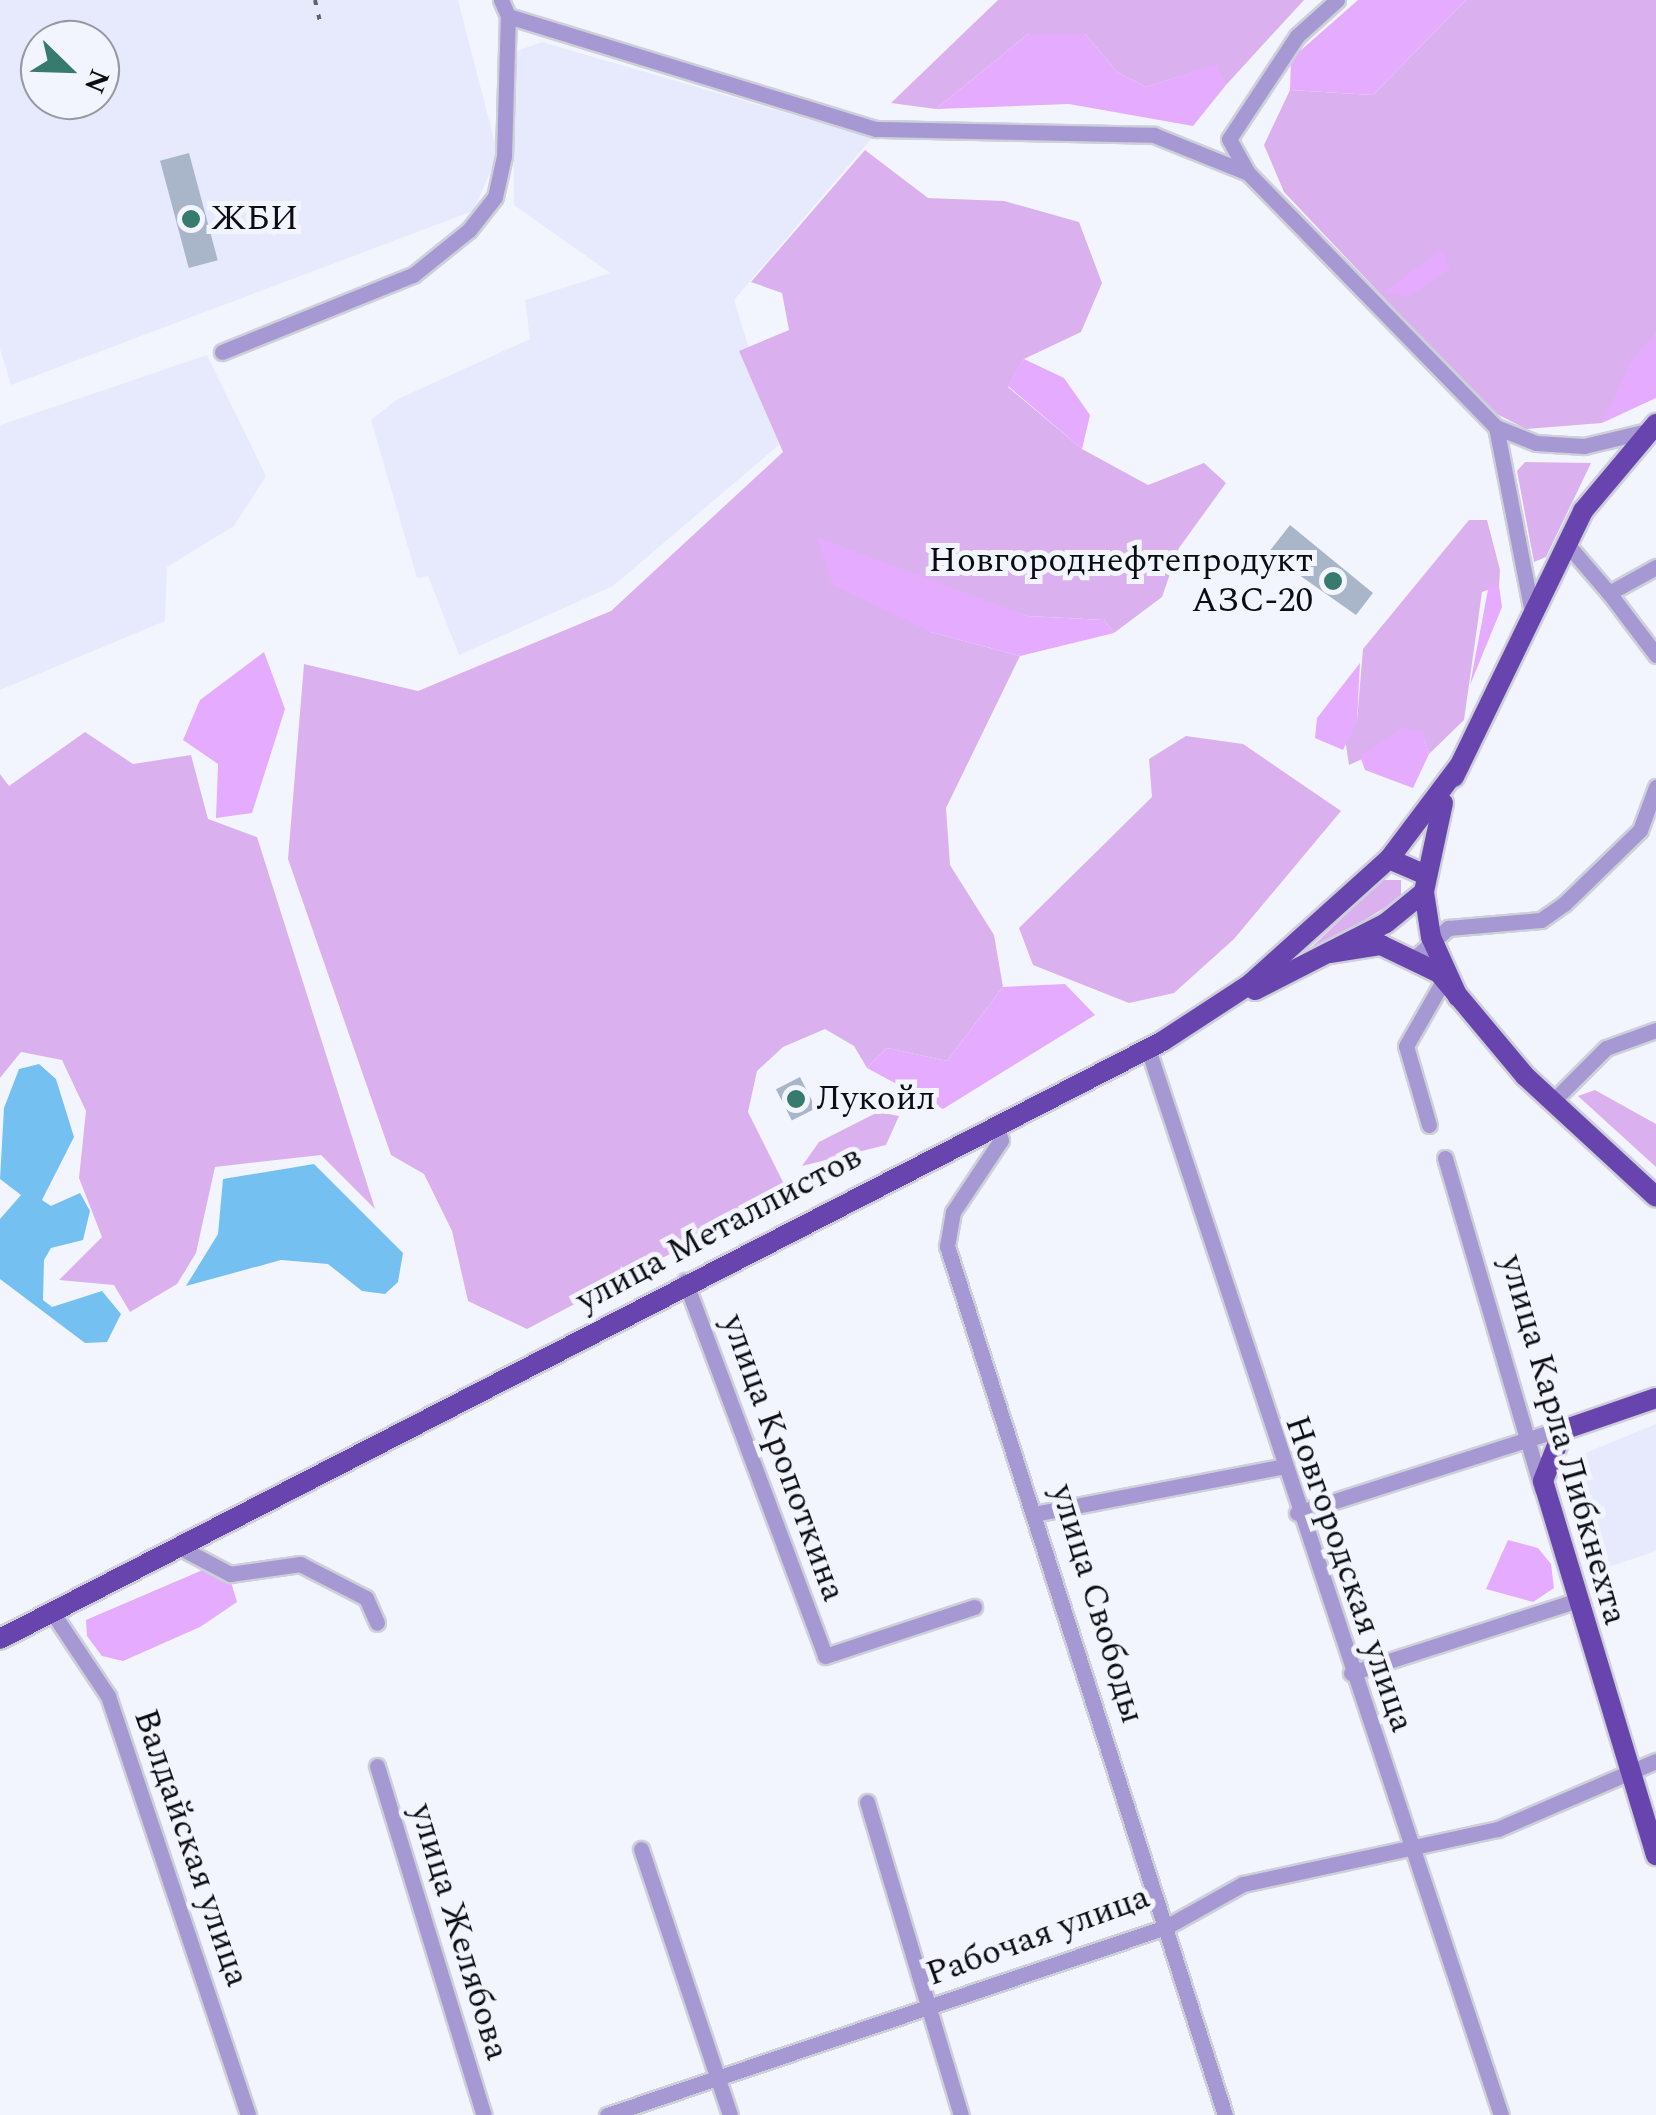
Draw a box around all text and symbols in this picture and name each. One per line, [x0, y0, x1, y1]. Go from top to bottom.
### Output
north arrow [20, 20, 120, 120]
text: N [72, 62, 120, 100]
place label: ЖБИ [211, 198, 298, 240]
marker: ЖБИ [180, 208, 202, 230]
place label: Новгороднефтепродукт АЗС-20 [929, 540, 1313, 622]
marker: Новгороднефтепродукт АЗС-20 [1322, 570, 1344, 592]
place label: Лукойл [816, 1078, 936, 1120]
marker: Лукойл [785, 1088, 807, 1110]
street label: улица Металлистов [569, 1136, 869, 1322]
street label: улица Карла Либкнехта [1490, 1250, 1636, 1630]
street label: улица Кропоткина [712, 1309, 854, 1607]
street label: Новгородская улица [1275, 1410, 1423, 1738]
street label: улица Свободы [1041, 1479, 1153, 1729]
street label: Валдайская улица [124, 1704, 258, 1992]
street label: улица Желябова [400, 1799, 518, 2065]
street label: Рабочая улица [921, 1876, 1155, 1996]

